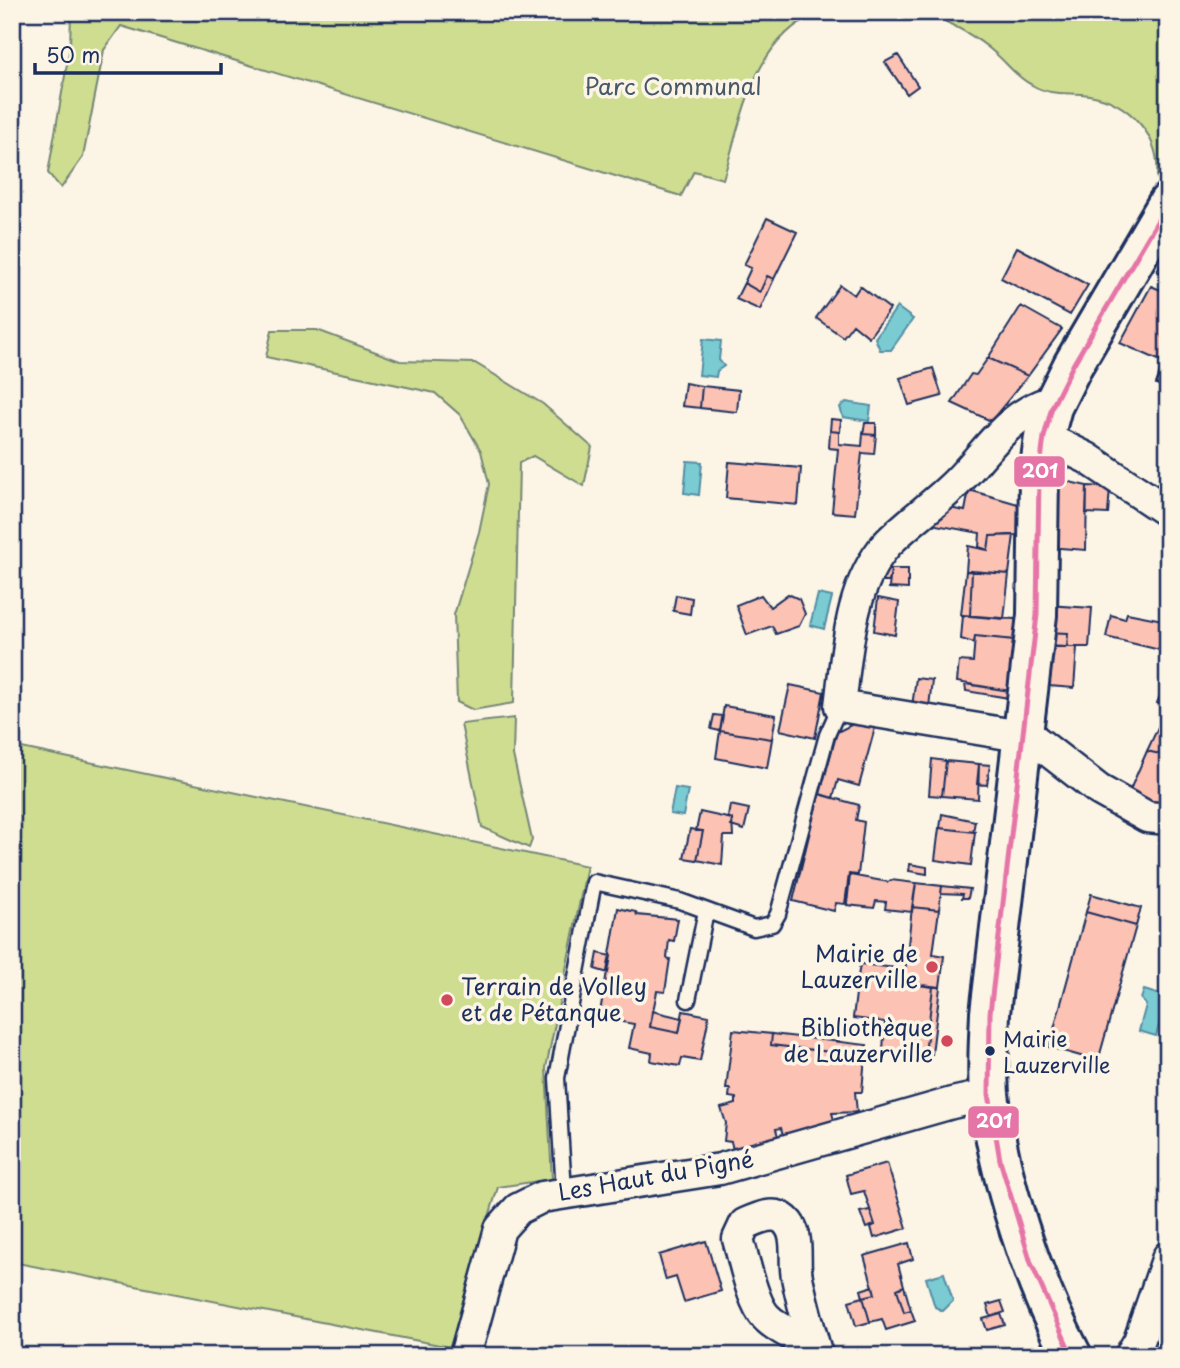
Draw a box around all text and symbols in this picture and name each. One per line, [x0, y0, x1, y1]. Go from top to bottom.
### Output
scale bar [35, 32, 220, 76]
text: 50 m [46, 38, 100, 70]
park label: Parc Communal [585, 68, 761, 103]
line badge: 201 [1013, 455, 1066, 488]
text: 201 [1022, 456, 1058, 484]
place label: Mairie de Lauzerville [800, 935, 918, 996]
marker: Mairie de Lauzerville [924, 959, 940, 975]
place label: Terrain de Volley et de Pétanque [461, 968, 647, 1029]
marker: Terrain de Volley et de Pétanque [439, 992, 455, 1008]
place label: Bibliothèque de Lauzerville [784, 1009, 933, 1070]
place label: Mairie Lauzerville [1003, 1022, 1110, 1080]
marker: Bibliothèque de Lauzerville [939, 1033, 955, 1049]
marker: Mairie Lauzerville [983, 1044, 997, 1058]
line badge: 201 [967, 1105, 1020, 1139]
text: 201 [976, 1106, 1012, 1134]
street label: Les Haut du Pigné [555, 1140, 756, 1209]

